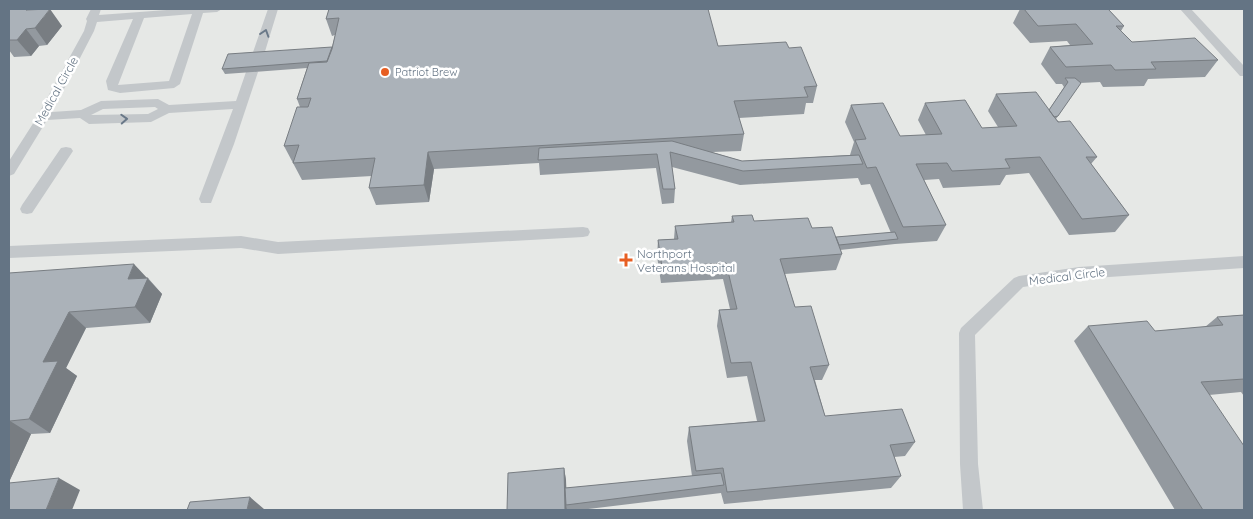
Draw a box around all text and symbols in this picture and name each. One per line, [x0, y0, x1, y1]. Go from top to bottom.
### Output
one-way arrow [260, 30, 270, 38]
street label: Medical Circle [31, 54, 81, 128]
place label: Patriot Brew [395, 65, 458, 79]
marker: Patriot Brew [379, 66, 391, 78]
one-way arrow [120, 113, 128, 124]
place label: Northport Veterans Hospital [637, 246, 735, 275]
marker: Northport Veterans Hospital [619, 253, 633, 267]
street label: Medical Circle [1028, 264, 1106, 288]

